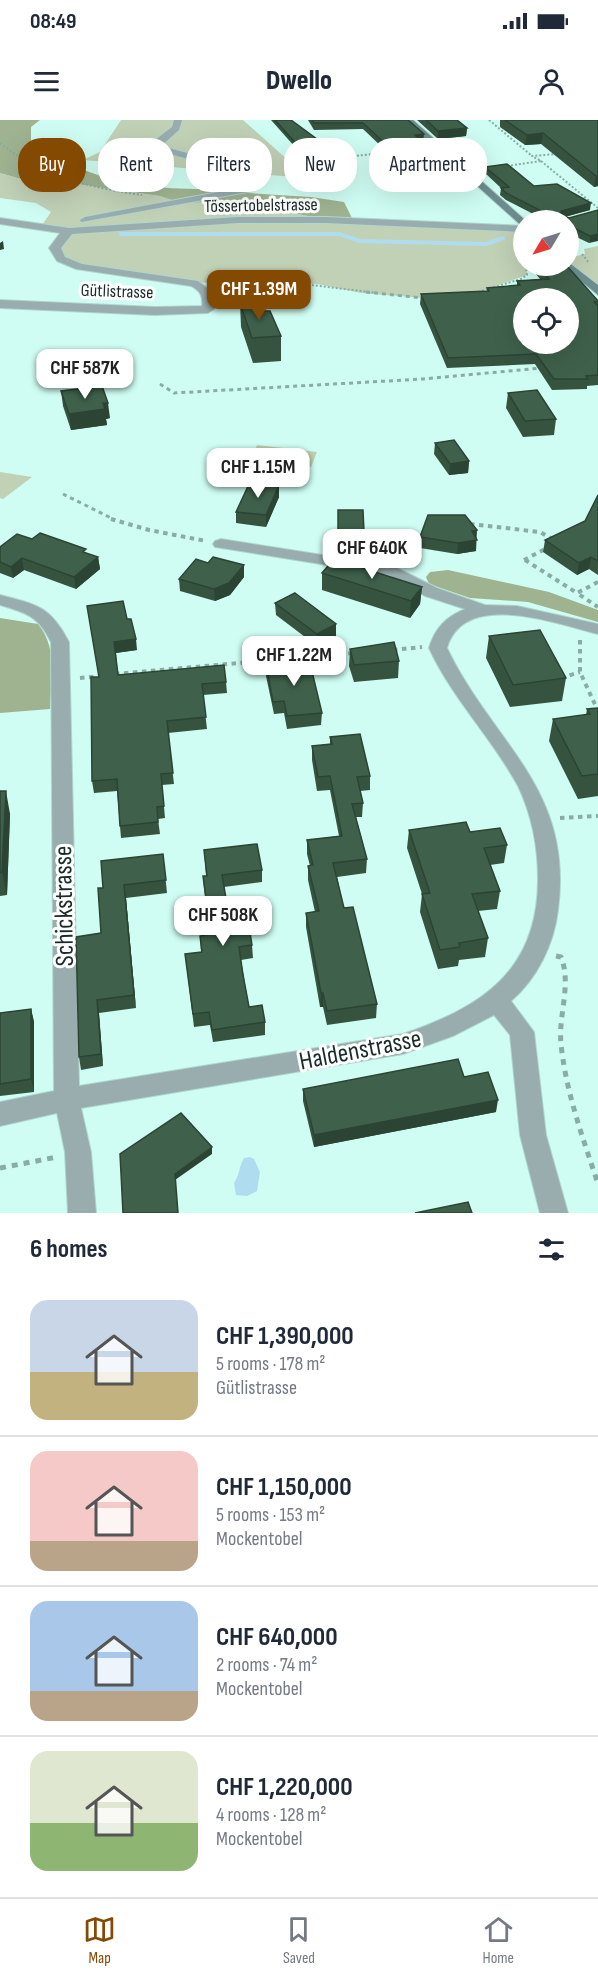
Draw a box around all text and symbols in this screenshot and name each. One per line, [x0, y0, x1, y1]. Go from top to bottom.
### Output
text: 08:49 [30, 8, 76, 35]
icon: menu [30, 65, 63, 98]
text: Dwello [266, 65, 332, 97]
icon: person [535, 65, 568, 98]
chip: Buy [18, 138, 86, 192]
chip: Rent [98, 138, 174, 192]
chip: Filters [186, 138, 272, 192]
chip: New [284, 138, 357, 192]
chip: Apartment [369, 138, 487, 192]
street label: Tössertobelstrasse [204, 194, 318, 217]
north arrow [513, 210, 579, 276]
map controls [513, 210, 579, 354]
pin: CHF 1.39M [190, 270, 328, 321]
text: CHF 1.39M [221, 277, 297, 301]
street label: Gütlistrasse [80, 280, 154, 303]
button: locate [513, 288, 579, 354]
pin: CHF 587K [23, 349, 147, 400]
text: CHF 587K [50, 356, 120, 380]
pin: CHF 1.15M [189, 448, 327, 499]
text: CHF 1.15M [221, 455, 295, 479]
pin: CHF 640K [310, 529, 434, 580]
text: CHF 640K [337, 536, 407, 560]
pin: CHF 1.22M [225, 636, 363, 687]
text: CHF 1.22M [256, 643, 332, 667]
street label: Schickstrasse [48, 845, 81, 967]
pin: CHF 508K [161, 896, 285, 947]
text: CHF 508K [188, 903, 258, 927]
street label: Haldenstrasse [297, 1023, 424, 1077]
icon: filters [535, 1233, 568, 1266]
text: 6 homes [30, 1234, 108, 1265]
text: CHF 1,390,000 [216, 1321, 354, 1352]
icon: home [78, 1324, 150, 1396]
text: 5 rooms · 178 m² [216, 1352, 325, 1376]
text: Gütlistrasse [216, 1376, 297, 1400]
text: CHF 1,150,000 [216, 1472, 352, 1503]
icon: home [78, 1475, 150, 1547]
text: 5 rooms · 153 m² [216, 1503, 325, 1527]
text: Mockentobel [216, 1527, 303, 1551]
text: CHF 640,000 [216, 1622, 338, 1653]
icon: home [78, 1625, 150, 1697]
text: 2 rooms · 74 m² [216, 1653, 317, 1677]
text: Mockentobel [216, 1677, 303, 1701]
text: CHF 1,220,000 [216, 1772, 353, 1803]
icon: home [78, 1775, 150, 1847]
text: 4 rooms · 128 m² [216, 1803, 326, 1827]
text: Mockentobel [216, 1827, 303, 1851]
tab: Map [83, 1913, 116, 1968]
tab: Saved [282, 1913, 315, 1968]
tab: Home [482, 1913, 515, 1968]

